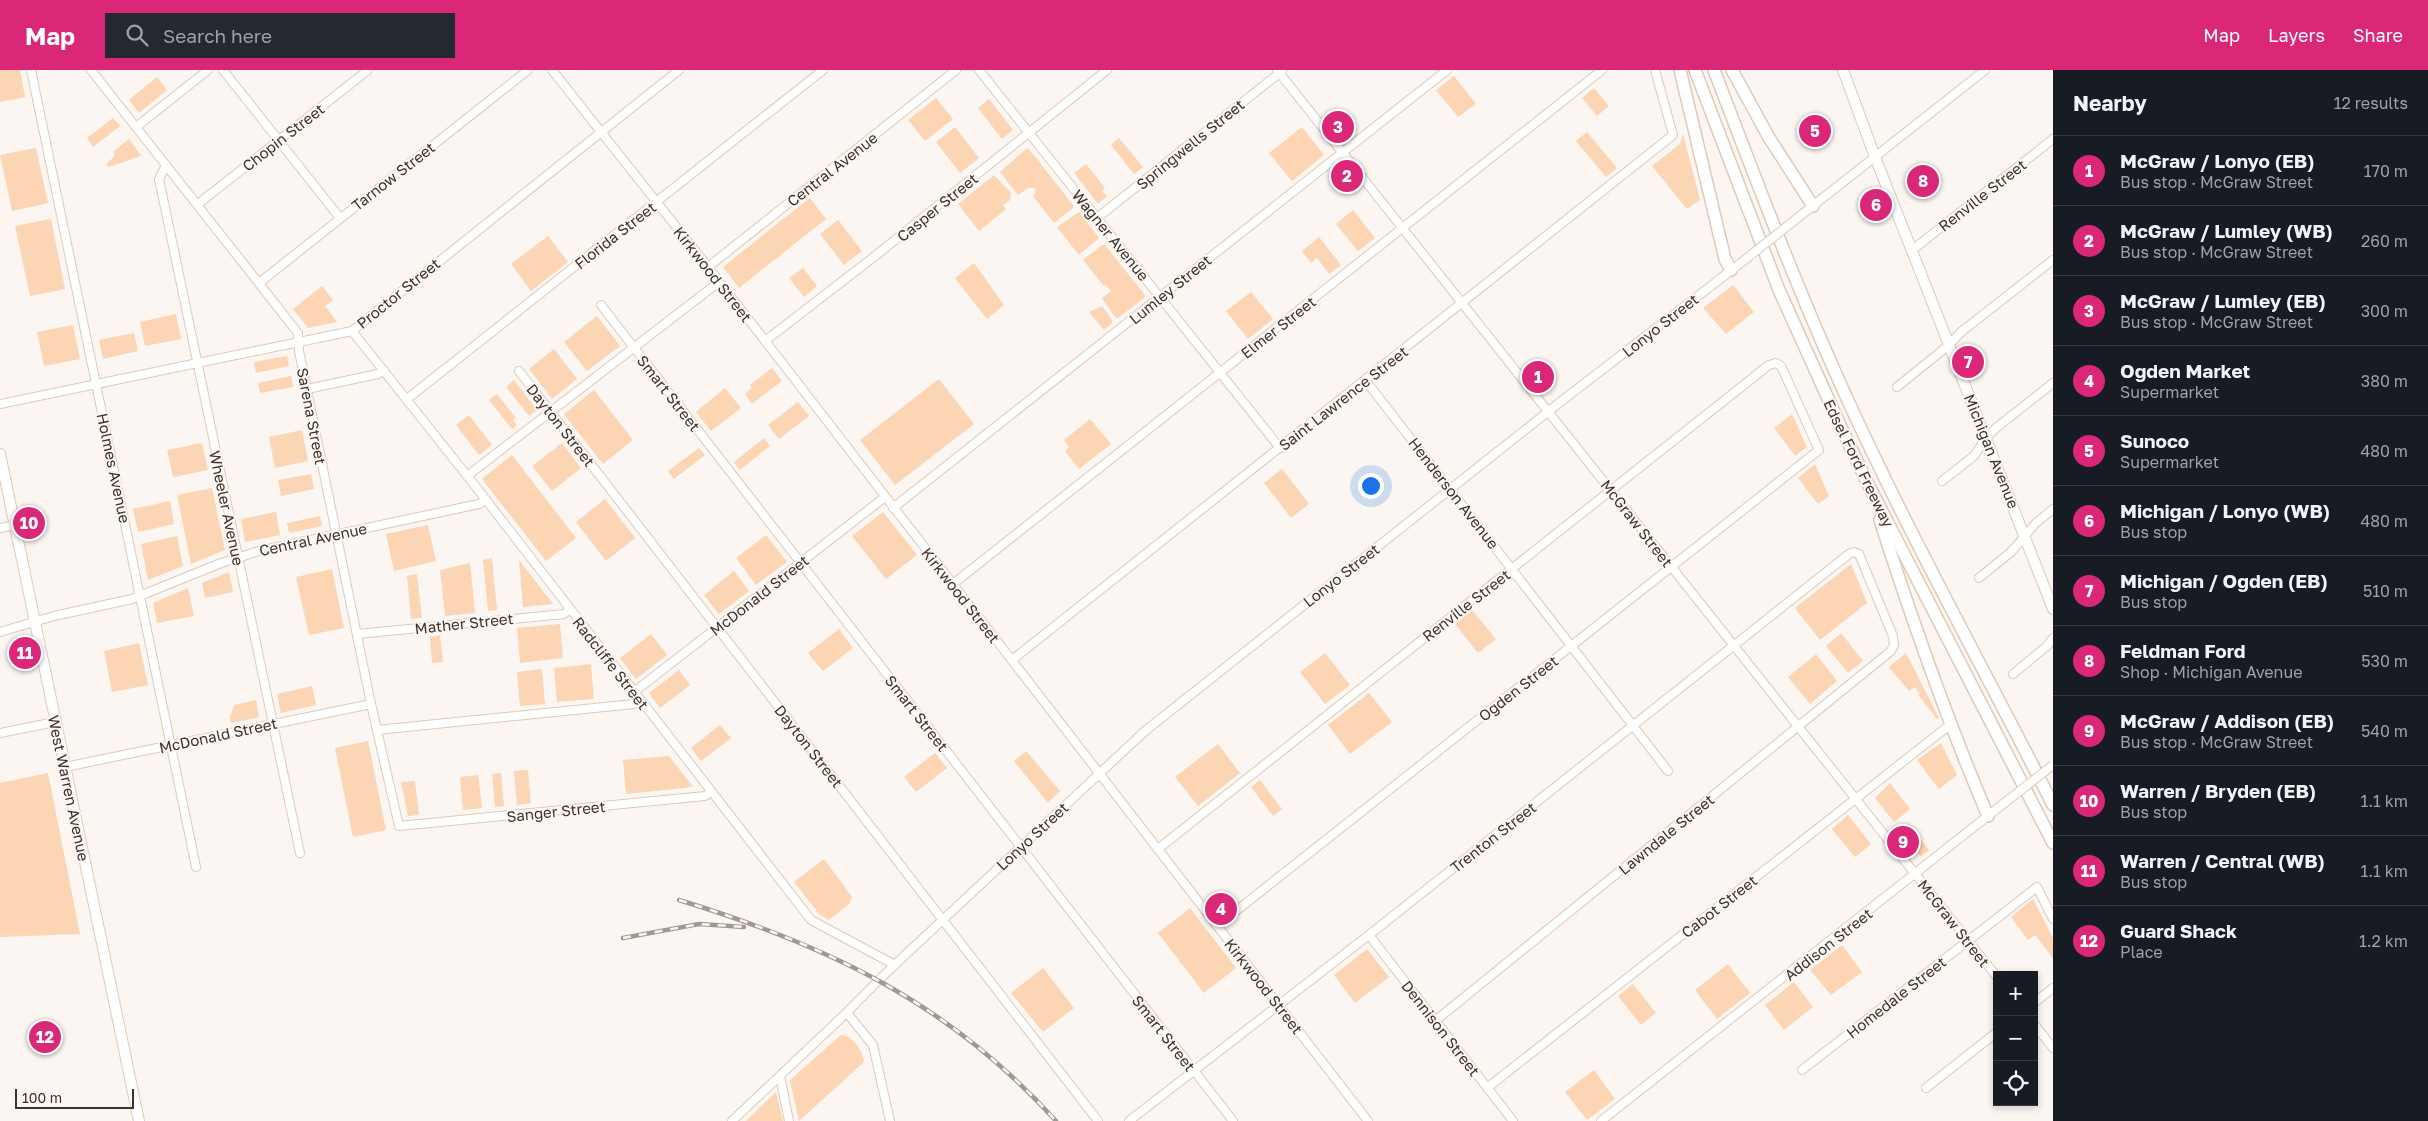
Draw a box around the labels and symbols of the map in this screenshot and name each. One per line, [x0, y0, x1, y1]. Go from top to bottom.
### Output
street label: Springwells Street [1132, 95, 1248, 193]
street label: Chopin Street [238, 99, 328, 175]
pin: 3 [1322, 108, 1354, 146]
pin: 5 [1799, 112, 1831, 150]
street label: Central Avenue [783, 128, 881, 210]
street label: Tarnow Street [348, 138, 438, 214]
street label: Renville Street [1935, 155, 2029, 235]
pin: 2 [1331, 157, 1363, 195]
pin: 8 [1907, 162, 1939, 200]
street label: Casper Street [893, 169, 981, 245]
street label: Wagner Avenue [1069, 186, 1153, 284]
pin: 6 [1860, 186, 1892, 224]
street label: Florida Street [571, 198, 659, 272]
street label: Kirkwood Street [670, 223, 756, 325]
street label: Lumley Street [1125, 250, 1215, 328]
street label: Proctor Street [353, 254, 443, 332]
street label: Lonyo Street [1618, 290, 1702, 360]
street label: Elmer Street [1237, 292, 1319, 362]
street label: Saint Lawrence Street [1275, 342, 1411, 454]
pin: 7 [1952, 343, 1984, 381]
street label: Smart Street [634, 351, 704, 435]
pin: 1 [1522, 358, 1554, 396]
street label: Sarena Street [294, 366, 330, 466]
street label: Dayton Street [523, 380, 599, 470]
street label: Michigan Avenue [1961, 391, 2023, 511]
street label: Edsel Ford Freeway [1820, 396, 1898, 530]
street label: Holmes Avenue [94, 411, 134, 525]
street label: Henderson Avenue [1405, 434, 1503, 552]
street label: Wheeler Avenue [206, 449, 248, 567]
your location [1358, 473, 1384, 499]
street label: McGraw Street [1597, 476, 1677, 570]
pin: 10 [13, 504, 45, 542]
street label: Central Avenue [257, 519, 369, 559]
street label: Lonyo Street [1299, 540, 1383, 610]
street label: Kirkwood Street [918, 544, 1004, 646]
street label: McDonald Street [706, 551, 812, 639]
street label: Renville Street [1419, 565, 1513, 645]
street label: Mather Street [414, 609, 514, 637]
street label: Radcliffe Street [569, 613, 653, 713]
pin: 11 [9, 634, 41, 672]
street label: Ogden Street [1475, 651, 1561, 725]
street label: Smart Street [882, 671, 952, 755]
street label: Dayton Street [771, 701, 847, 791]
street label: West Warren Avenue [45, 713, 93, 863]
street label: McDonald Street [157, 714, 279, 756]
street label: Lawndale Street [1615, 790, 1717, 878]
street label: Sanger Street [506, 797, 606, 825]
street label: Lonyo Street [992, 798, 1072, 874]
street label: Trenton Street [1447, 798, 1539, 876]
pin: 9 [1887, 823, 1919, 861]
street label: Cabot Street [1678, 871, 1760, 941]
street label: McGraw Street [1914, 876, 1994, 970]
pin: 4 [1205, 890, 1237, 928]
street label: Addison Street [1780, 904, 1876, 984]
street label: Kirkwood Street [1221, 935, 1307, 1037]
street label: Homedale Street [1843, 952, 1949, 1042]
street label: Dennison Street [1398, 977, 1484, 1079]
street label: Smart Street [1129, 991, 1199, 1075]
pin: 12 [29, 1018, 61, 1056]
scale bar [15, 1086, 134, 1109]

